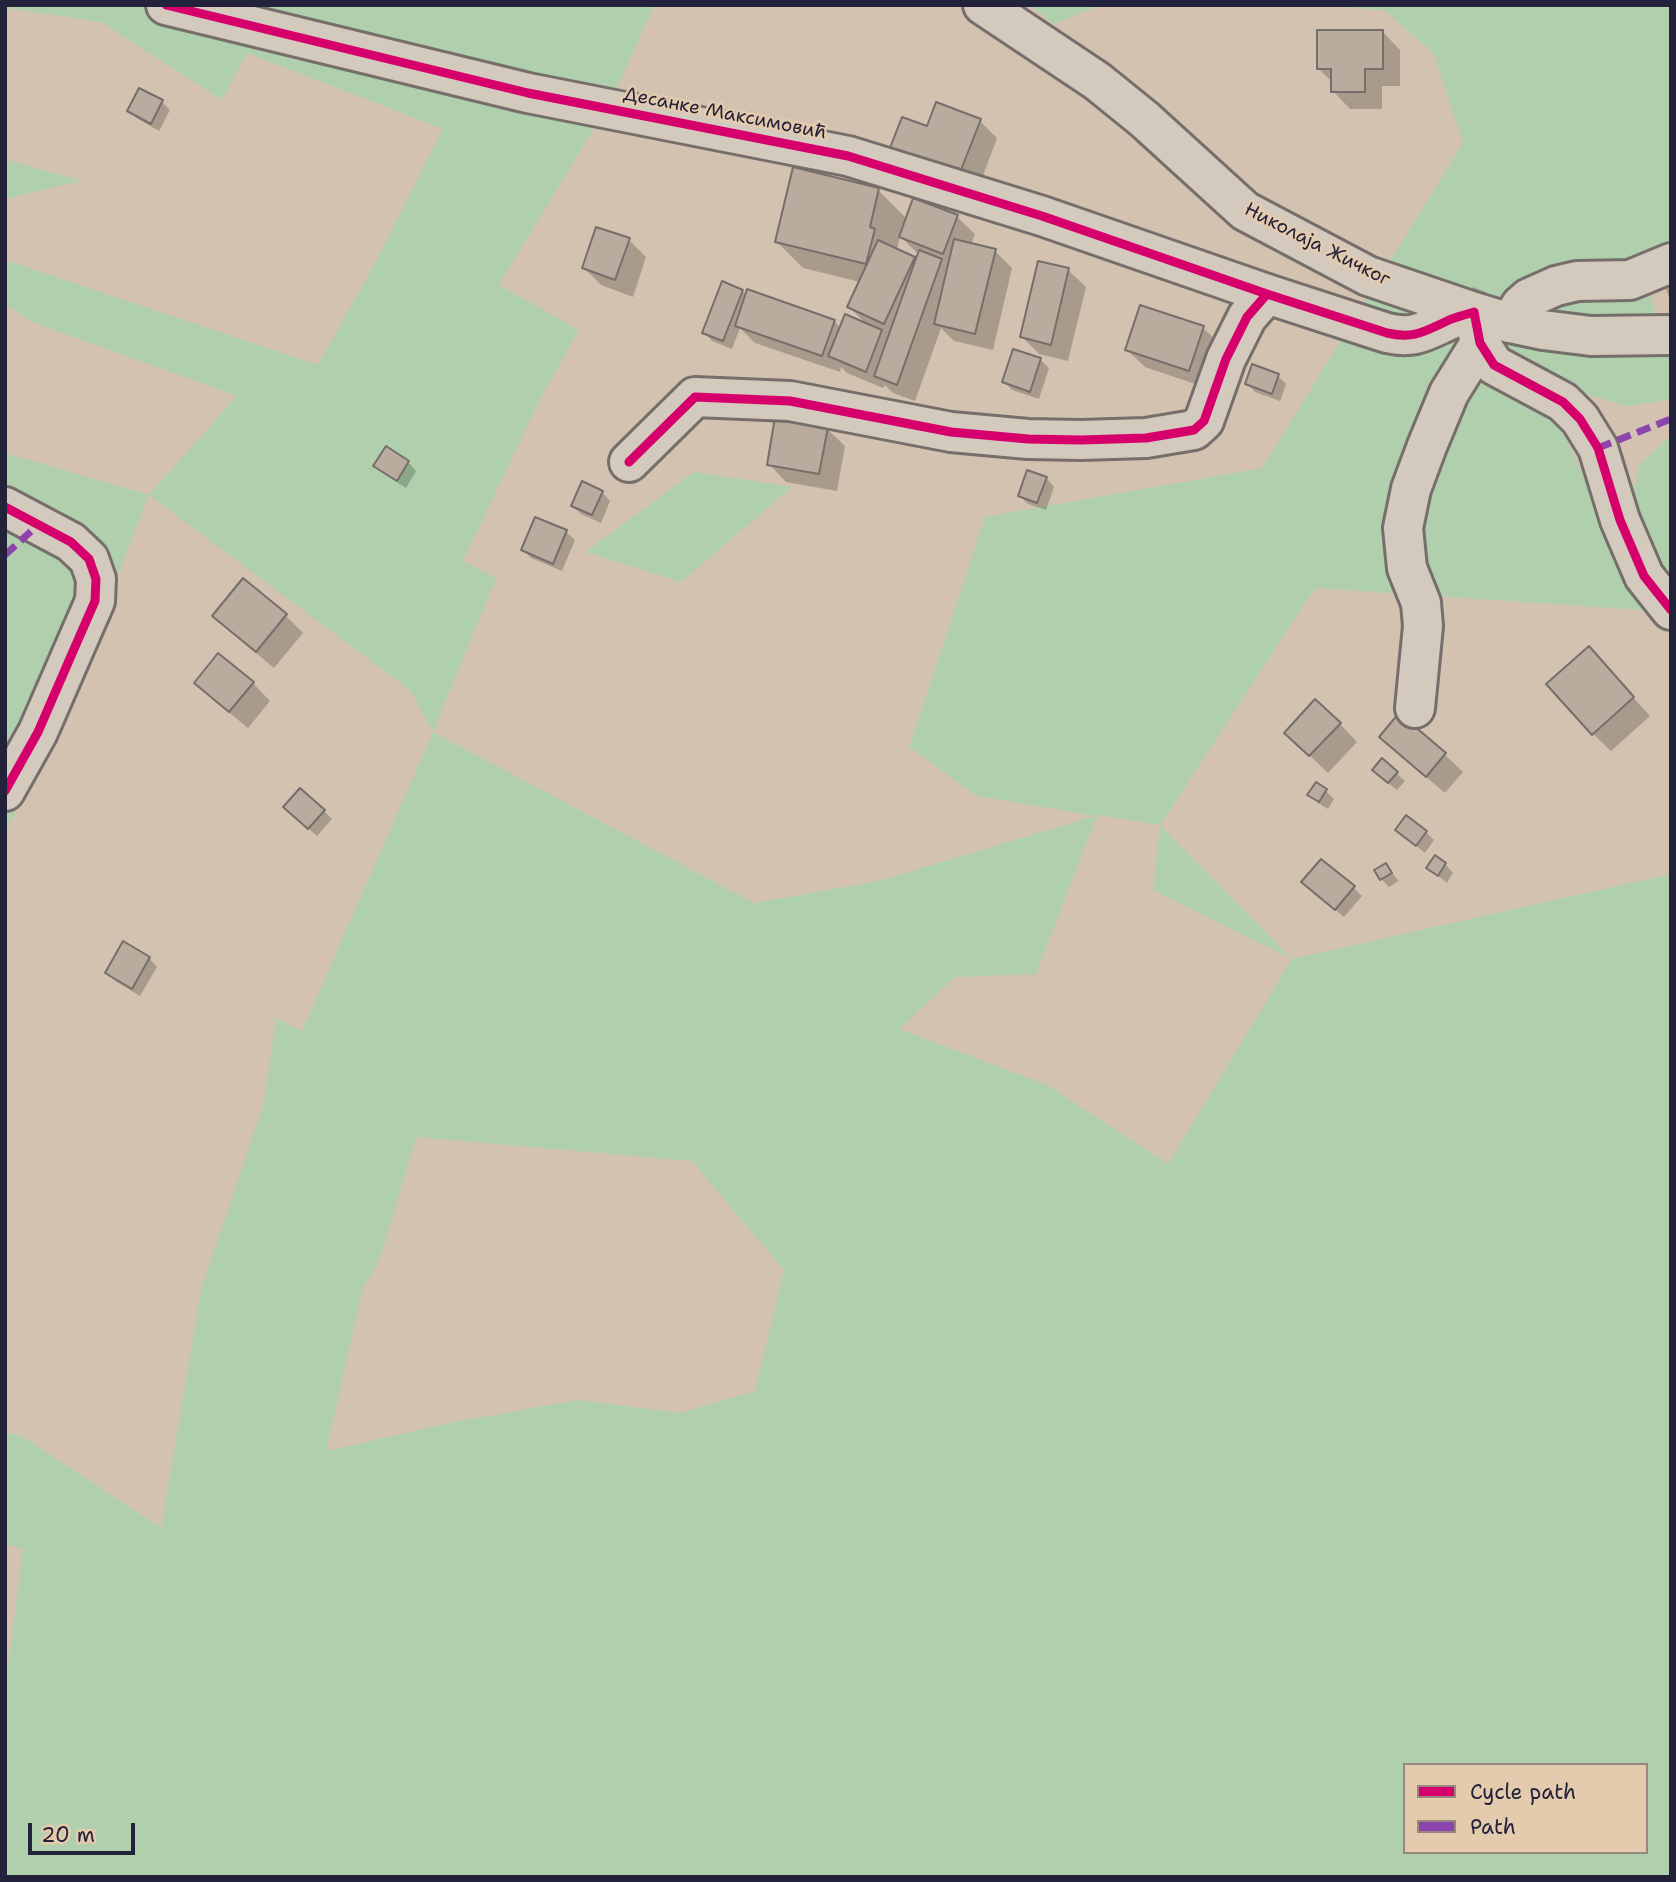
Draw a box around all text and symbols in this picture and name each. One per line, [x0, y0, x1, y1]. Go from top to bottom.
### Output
street label: Десанке Максимовић [622, 83, 828, 145]
street label: Николаја Жичког [1240, 198, 1394, 292]
legend [1403, 1763, 1648, 1854]
text: Cycle path [1470, 1778, 1576, 1806]
scale bar [32, 1808, 138, 1852]
text: Path [1470, 1813, 1516, 1841]
text: 20 m [41, 1821, 95, 1849]

